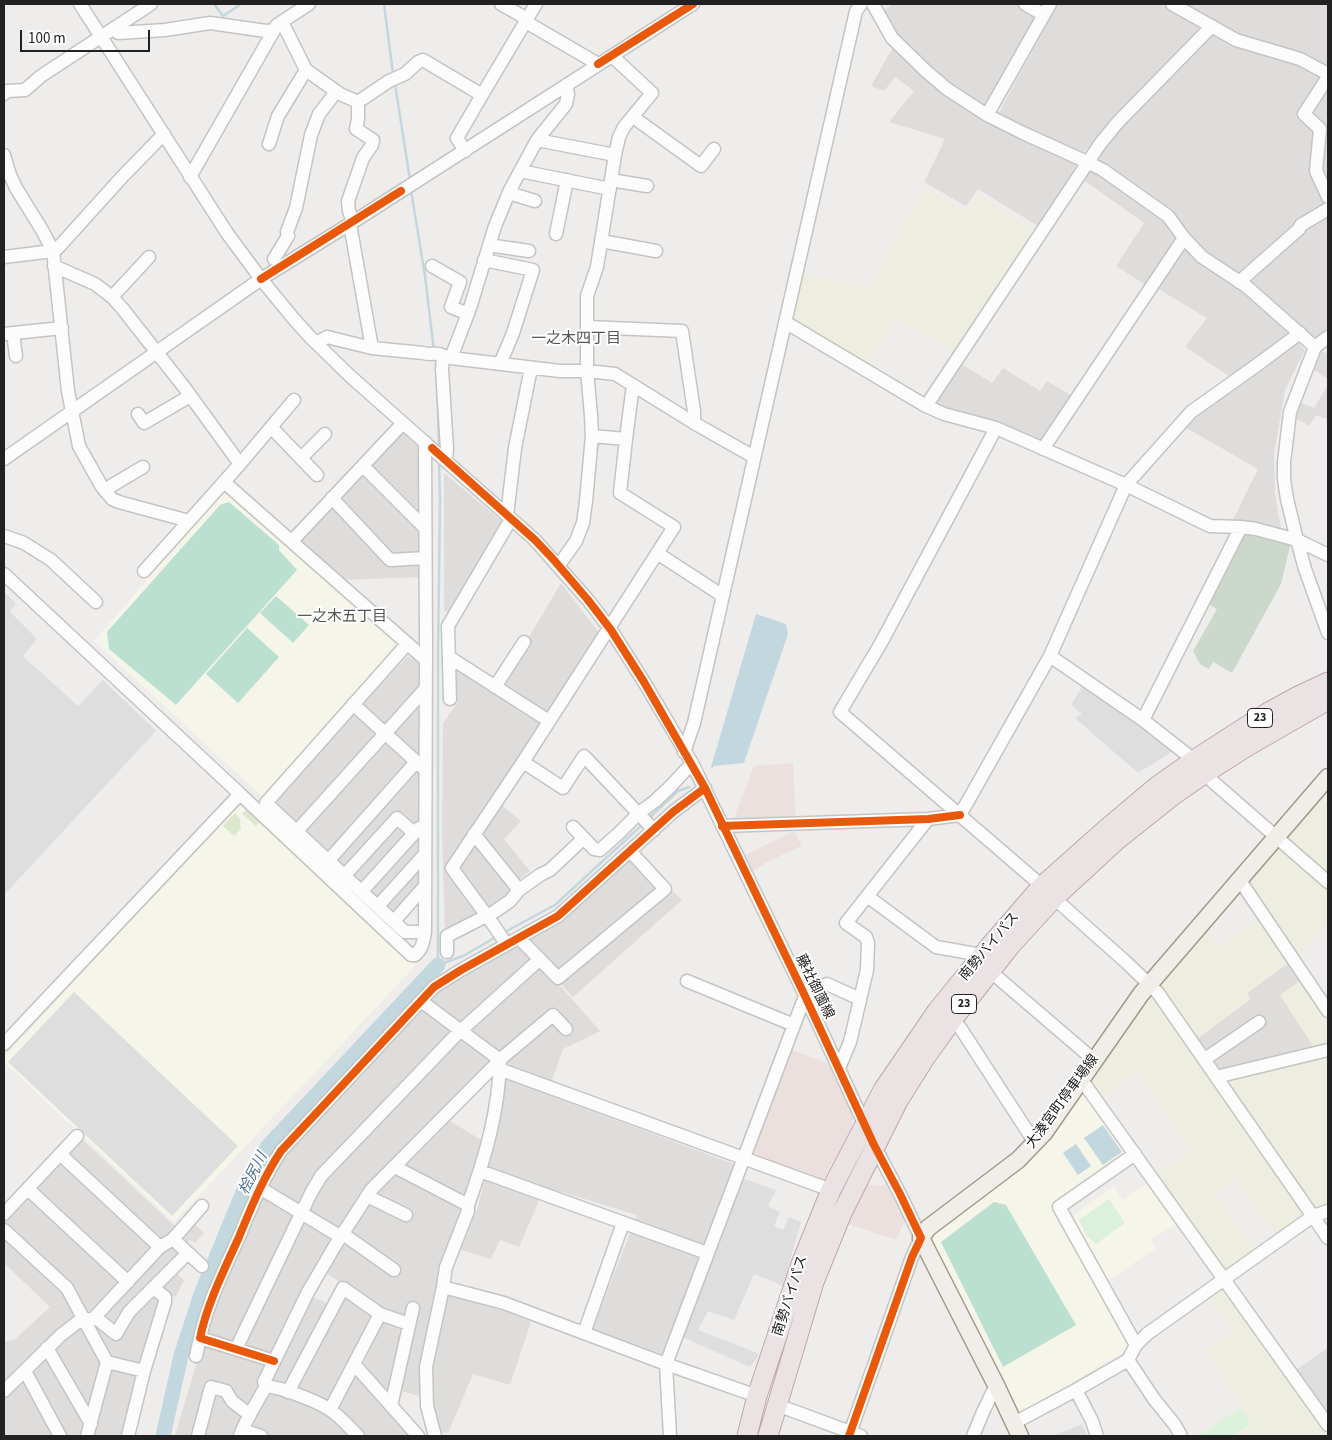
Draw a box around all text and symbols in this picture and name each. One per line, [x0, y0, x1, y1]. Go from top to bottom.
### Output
scale bar [22, 20, 152, 52]
text: 100 m [28, 28, 66, 49]
district label: 一之木四丁目 [531, 331, 621, 349]
district label: 一之木五丁目 [297, 609, 387, 627]
road number: 23 [1248, 708, 1272, 728]
street label: 南勢バイパス [957, 909, 1023, 985]
street label: 藤社御薗線 [791, 952, 837, 1022]
road number: 23 [952, 994, 976, 1014]
street label: 大湊宮町停車場線 [1023, 1052, 1103, 1152]
water label: 桧尻川 [236, 1150, 272, 1198]
street label: 南勢バイパス [770, 1253, 812, 1339]

